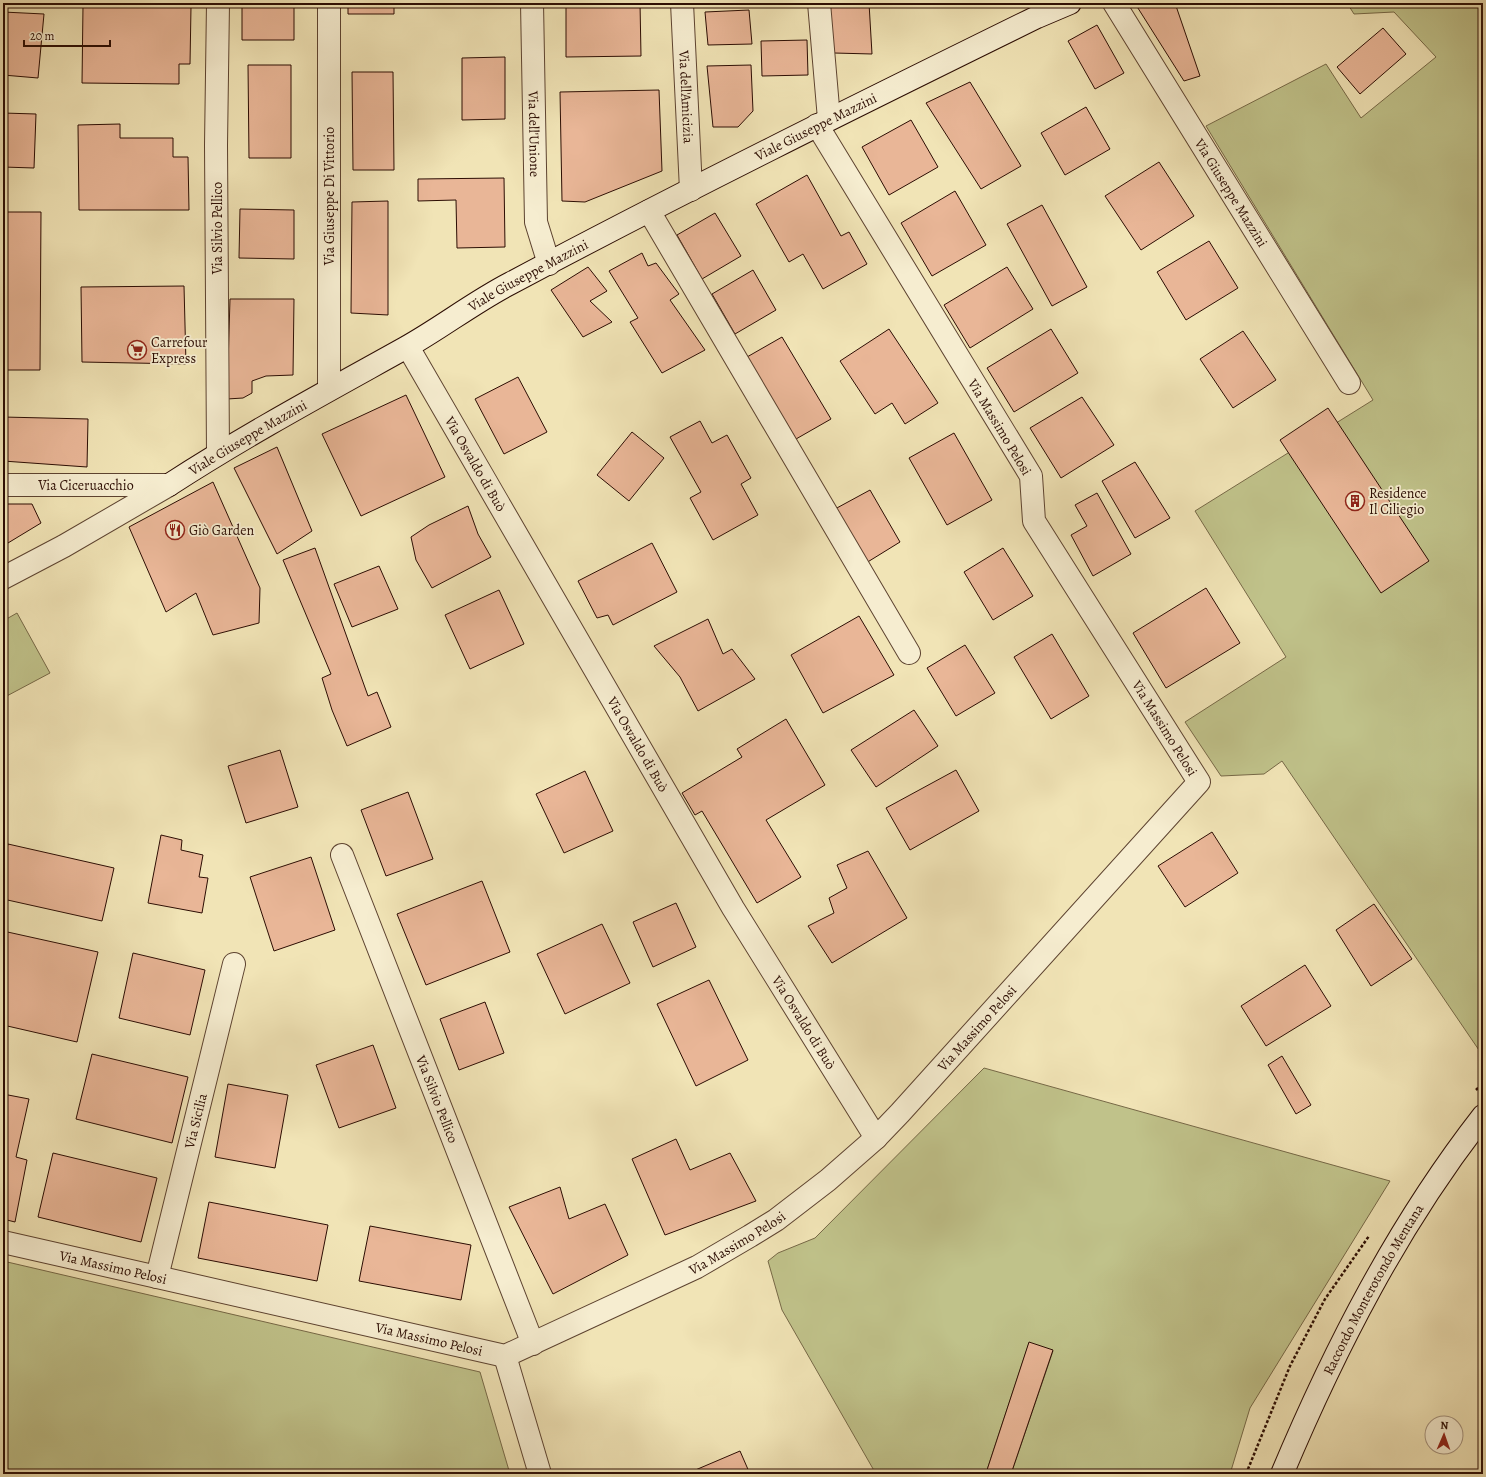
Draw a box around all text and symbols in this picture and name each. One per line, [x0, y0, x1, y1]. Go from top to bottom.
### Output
scale bar [24, 22, 110, 48]
text: 20 m [30, 28, 54, 44]
street label: Via dell'Amicizia [674, 49, 698, 144]
street label: Viale Giuseppe Mazzini [751, 89, 880, 166]
street label: Via dell'Unione [524, 90, 544, 177]
street label: Via Giuseppe Di Vittorio [320, 127, 339, 266]
street label: Via Giuseppe Mazzini [1190, 134, 1272, 251]
street label: Via Silvio Pellico [208, 182, 227, 275]
street label: Viale Giuseppe Mazzini [464, 235, 592, 316]
place label: Carrefour Express [151, 333, 208, 368]
supermarket icon: Carrefour Express [126, 339, 148, 361]
street label: Via Massimo Pelosi [963, 375, 1036, 479]
street label: Viale Giuseppe Mazzini [184, 395, 310, 481]
street label: Via Osvaldo di Buò [440, 412, 510, 515]
street label: Via Ciceruacchio [37, 476, 134, 495]
place label: Residence Il Ciliegio [1369, 484, 1426, 519]
building icon: Residence Il Ciliegio [1344, 490, 1366, 512]
restaurant icon: Giò Garden [164, 519, 186, 541]
place label: Giò Garden [189, 521, 254, 540]
street label: Via Massimo Pelosi [1127, 676, 1202, 780]
street label: Via Osvaldo di Buò [602, 692, 673, 796]
street label: Via Osvaldo di Buò [767, 971, 840, 1073]
street label: Via Massimo Pelosi [933, 981, 1021, 1076]
street label: Via Silvio Pellico [411, 1052, 463, 1146]
street label: Via Sicilia [180, 1091, 212, 1151]
street label: Raccordo Monterotondo Mentana [1319, 1200, 1429, 1378]
street label: Via Massimo Pelosi [685, 1207, 790, 1280]
street label: Via Massimo Pelosi [57, 1246, 169, 1289]
street label: Via Massimo Pelosi [373, 1318, 485, 1361]
north arrow [1424, 1415, 1464, 1455]
text: N [1440, 1418, 1449, 1433]

